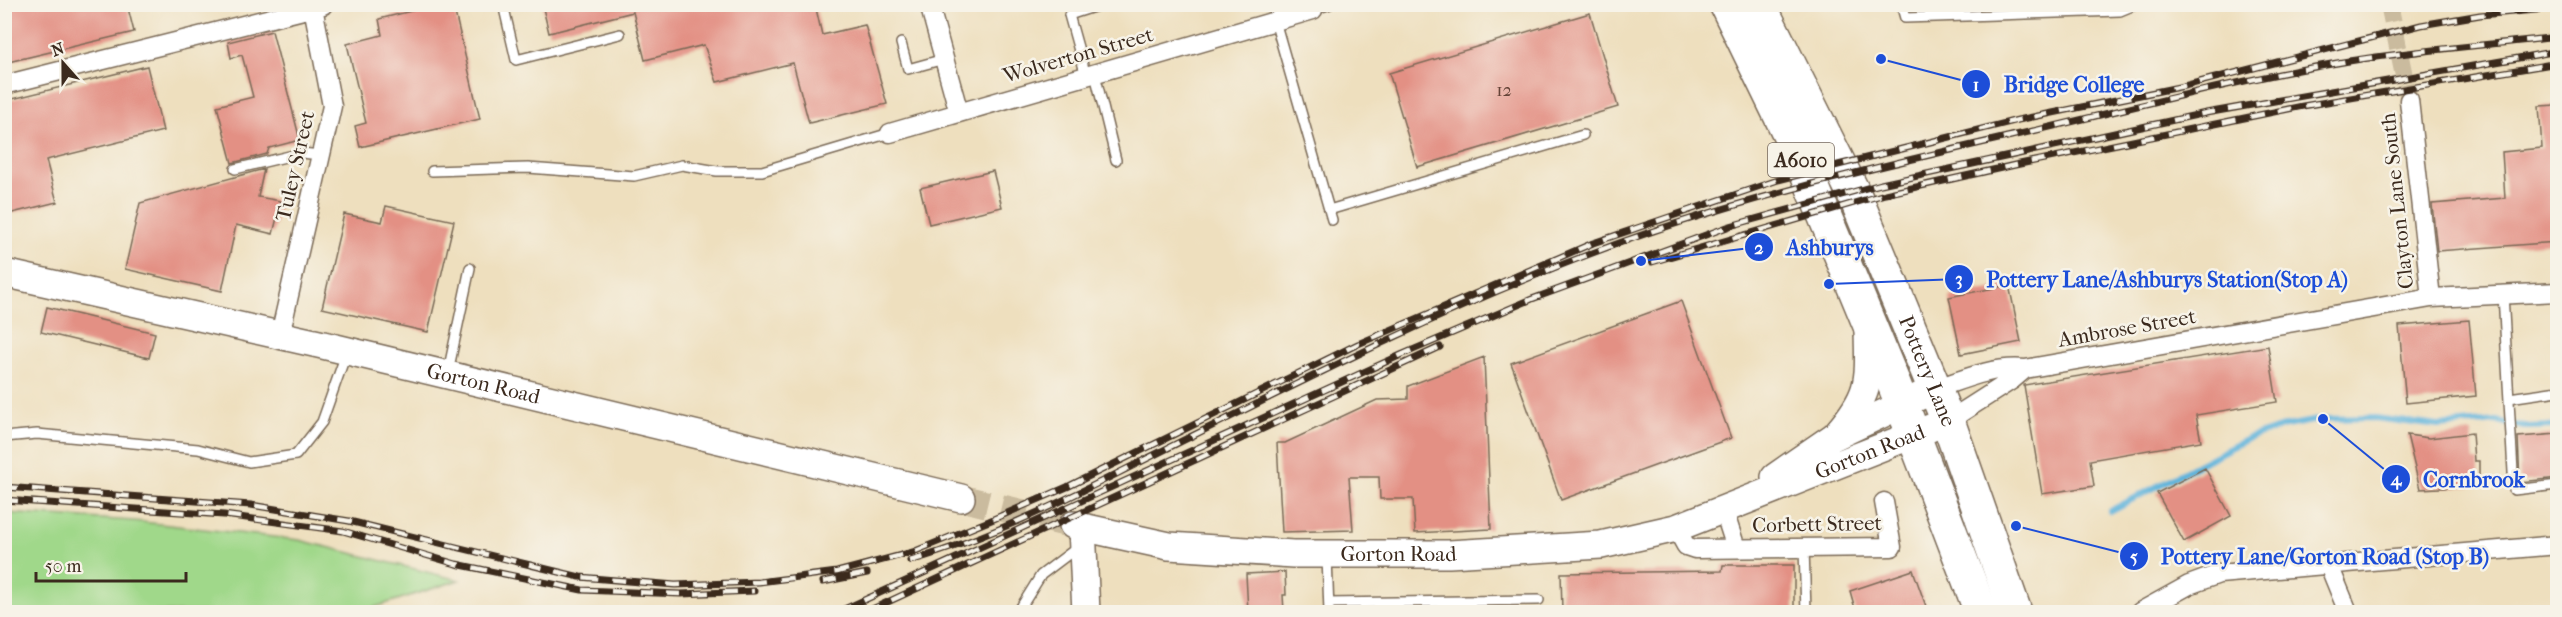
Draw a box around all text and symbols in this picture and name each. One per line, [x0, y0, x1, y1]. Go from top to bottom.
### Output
street label: Wolverton Street [999, 22, 1156, 88]
north arrow [33, 33, 93, 93]
text: N [49, 38, 68, 61]
callout: Bridge College [1961, 64, 2156, 104]
text: Bridge College [2004, 72, 2144, 98]
text: 1 [1973, 75, 1979, 96]
house number: 12 [1496, 80, 1512, 101]
street label: Tuley Street [271, 108, 319, 223]
street label: Clayton Lane South [2376, 112, 2418, 290]
road number: A6010 [1768, 143, 1834, 177]
callout: Ashburys [1744, 227, 1886, 267]
text: Ashburys [1784, 235, 1874, 261]
text: 2 [1754, 238, 1764, 259]
callout: Pottery Lane/Ashburys Station(Stop A) [1944, 259, 2360, 299]
text: Pottery Lane/Ashburys Station(Stop A) [1986, 267, 2348, 293]
text: 3 [1955, 269, 1963, 290]
street label: Ambrose Street [2055, 304, 2198, 352]
street label: Pottery Lane [1894, 312, 1961, 430]
street label: Gorton Road [424, 358, 543, 409]
street label: Gorton Road [1811, 419, 1929, 484]
callout: Cornbrook [2381, 459, 2537, 499]
text: Cornbrook [2423, 467, 2526, 493]
text: 4 [2390, 469, 2403, 490]
street label: Corbett Street [1752, 511, 1883, 537]
callout: Pottery Lane/Gorton Road (Stop B) [2119, 536, 2501, 576]
street label: Gorton Road [1340, 542, 1458, 566]
text: Pottery Lane/Gorton Road (Stop B) [2161, 544, 2489, 570]
scale bar [36, 545, 186, 583]
text: 5 [2130, 547, 2138, 568]
text: 50 m [45, 556, 82, 577]

